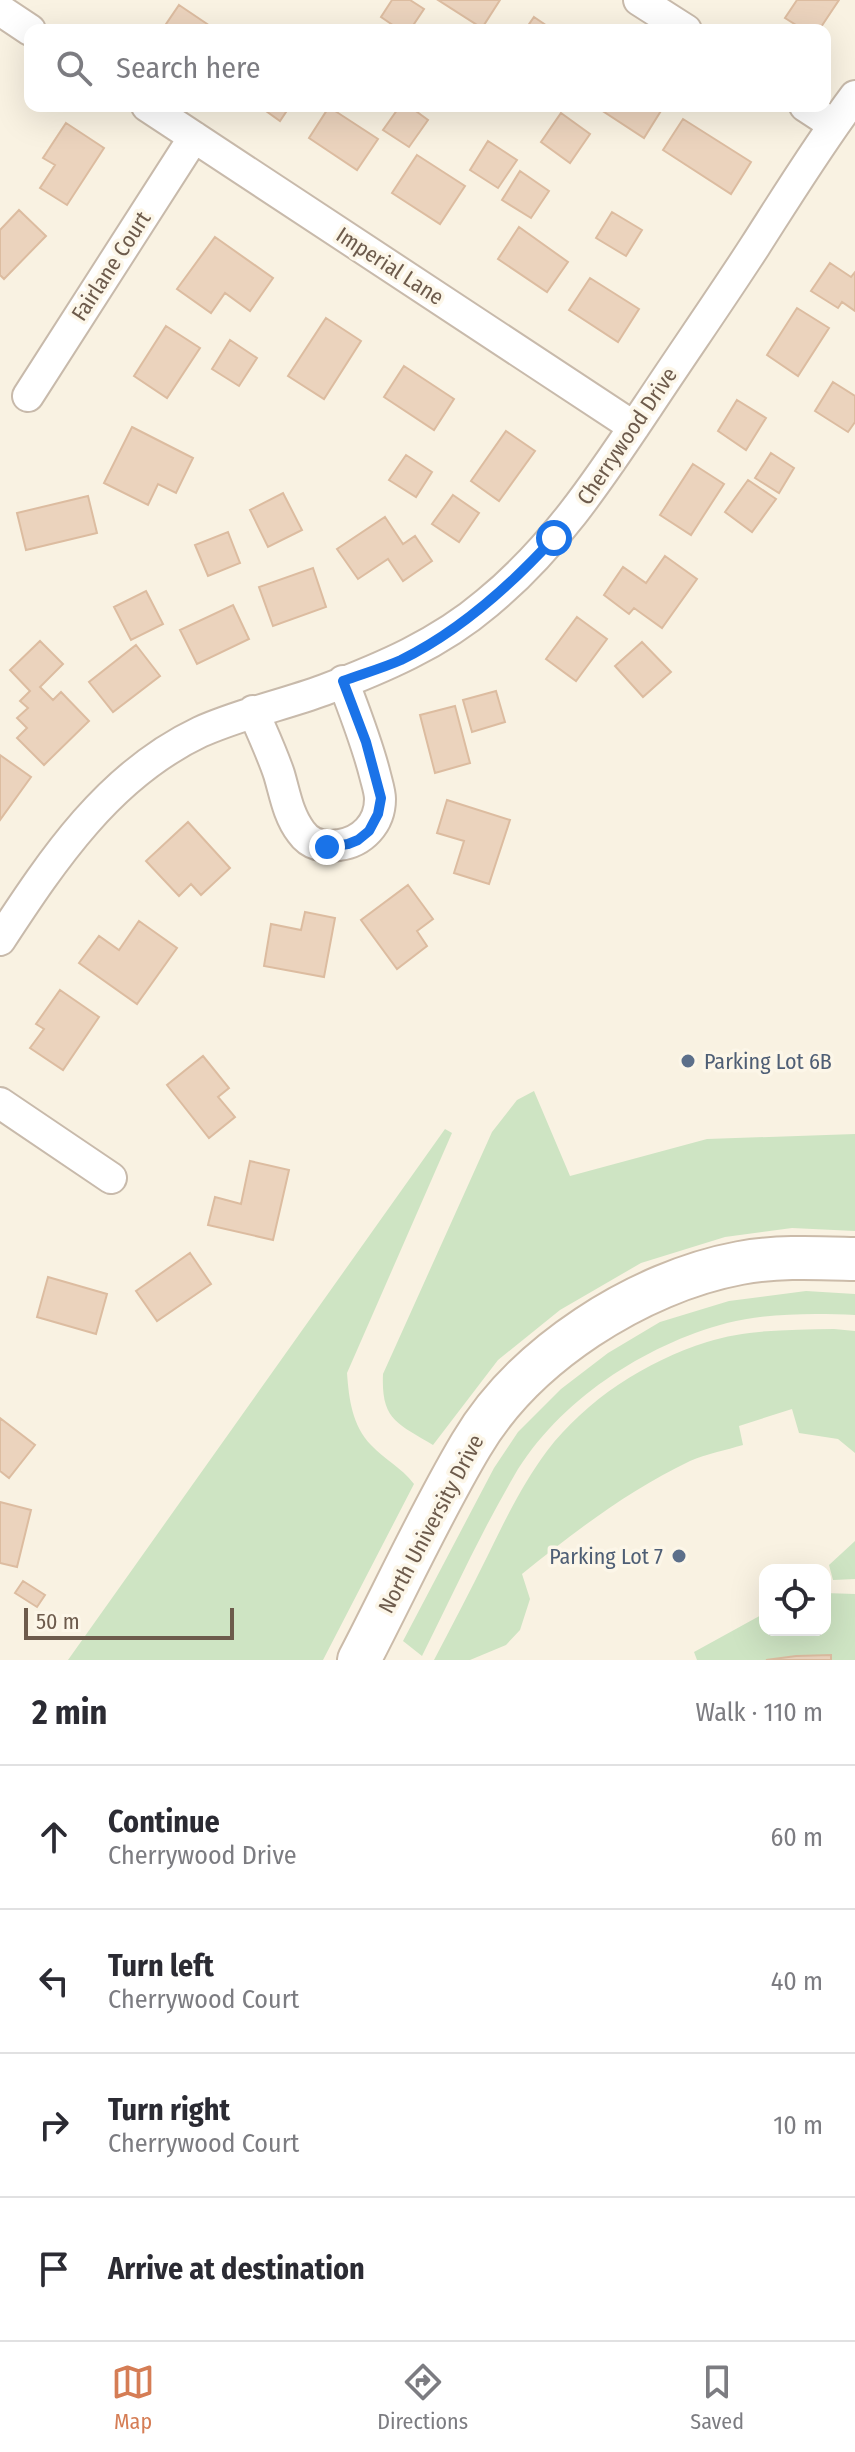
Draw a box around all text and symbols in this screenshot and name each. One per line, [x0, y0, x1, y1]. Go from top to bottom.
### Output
search box [24, 24, 831, 112]
icon: search [52, 46, 96, 90]
text: Search here [116, 50, 261, 86]
street label: Fairlane Court [66, 206, 157, 326]
street label: Imperial Lane [331, 221, 449, 311]
street label: Cherrywood Drive [571, 362, 683, 510]
route start [536, 520, 572, 556]
route end [309, 829, 345, 865]
place label: Parking Lot 6B [704, 1048, 832, 1075]
marker: Parking Lot 6B [679, 1052, 697, 1070]
street label: North University Drive [373, 1430, 489, 1618]
place label: Parking Lot 7 [549, 1543, 663, 1570]
marker: Parking Lot 7 [670, 1547, 688, 1565]
map controls [759, 1564, 831, 1636]
button: locate [759, 1564, 831, 1636]
scale bar [24, 1604, 234, 1640]
text: 50 m [36, 1608, 80, 1635]
text: 2 min [32, 1692, 107, 1733]
text: Walk · 110 m [696, 1697, 823, 1728]
text: Continue [108, 1804, 220, 1840]
icon: ahead [32, 1815, 76, 1859]
text: 60 m [770, 1822, 823, 1853]
text: Cherrywood Drive [108, 1840, 297, 1871]
text: Turn left [108, 1948, 214, 1984]
icon: left [32, 1959, 76, 2003]
text: 40 m [771, 1966, 823, 1997]
text: Cherrywood Court [108, 1984, 299, 2015]
text: Turn right [108, 2092, 230, 2128]
icon: right [32, 2103, 76, 2147]
text: 10 m [773, 2110, 823, 2141]
text: Cherrywood Court [108, 2128, 299, 2159]
icon: arrive [32, 2247, 76, 2291]
text: Arrive at destination [108, 2251, 365, 2287]
tab: Map [111, 2360, 155, 2435]
tab: Directions [377, 2360, 468, 2435]
tab: Saved [690, 2360, 744, 2435]

